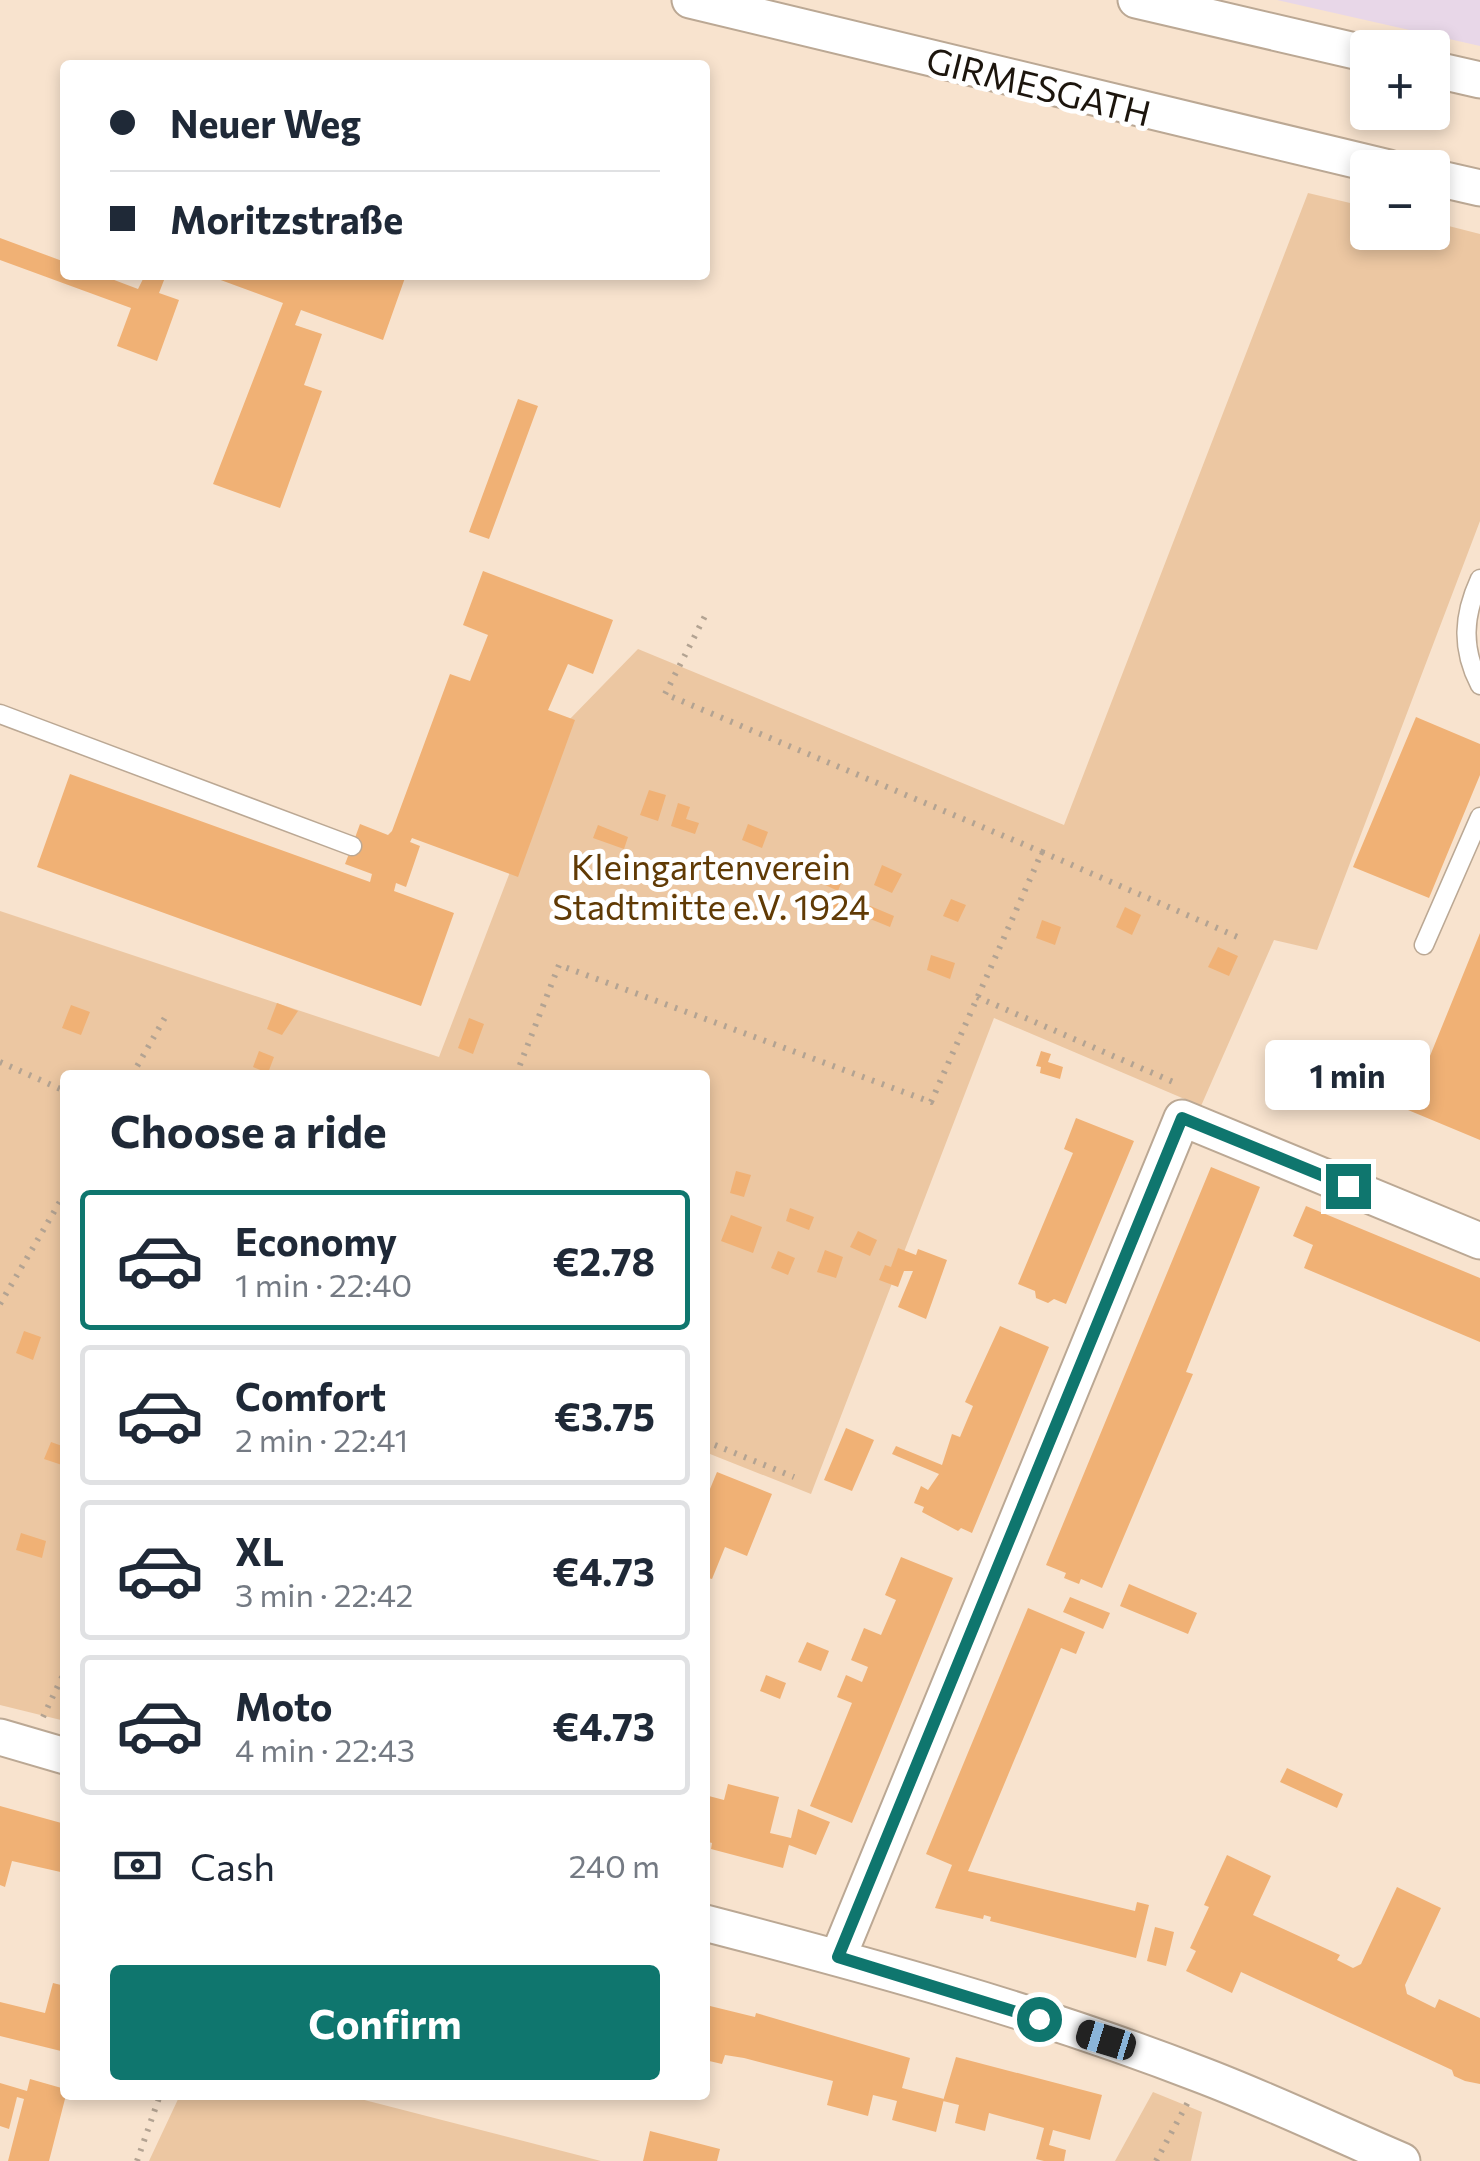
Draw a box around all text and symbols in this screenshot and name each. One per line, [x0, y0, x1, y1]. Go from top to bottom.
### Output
map controls [1350, 30, 1450, 250]
button: + [1350, 30, 1450, 130]
street label: GIRMESGATH [923, 36, 1155, 134]
text: Neuer Weg [170, 99, 361, 146]
button: − [1350, 150, 1450, 250]
text: Moritzstraße [170, 195, 403, 242]
park label: Kleingartenverein Stadtmitte e.V. 1924 [552, 844, 870, 927]
callout: 1 min [1266, 1041, 1430, 1111]
text: 1 min [1310, 1055, 1385, 1095]
text: Choose a ride [110, 1102, 387, 1157]
route end [1326, 1164, 1371, 1209]
icon: car [115, 1215, 205, 1305]
text: Economy [235, 1217, 397, 1264]
text: €2.78 [553, 1237, 655, 1284]
text: 1 min · 22:40 [235, 1264, 412, 1304]
icon: car [115, 1370, 205, 1460]
text: Comfort [235, 1372, 386, 1419]
text: €3.75 [554, 1392, 655, 1439]
text: 2 min · 22:41 [235, 1419, 408, 1459]
icon: car [115, 1525, 205, 1615]
text: XL [235, 1527, 284, 1574]
text: €4.73 [552, 1547, 655, 1594]
text: 3 min · 22:42 [235, 1574, 413, 1614]
icon: car [115, 1680, 205, 1770]
text: Moto [235, 1682, 333, 1729]
text: €4.73 [552, 1702, 655, 1749]
text: 4 min · 22:43 [235, 1729, 415, 1769]
icon: cash [110, 1838, 165, 1893]
text: Cash [190, 1842, 275, 1889]
text: 240 m [569, 1845, 660, 1885]
button: Confirm [110, 1965, 660, 2080]
route start [1017, 1997, 1062, 2042]
car [1073, 2017, 1139, 2063]

